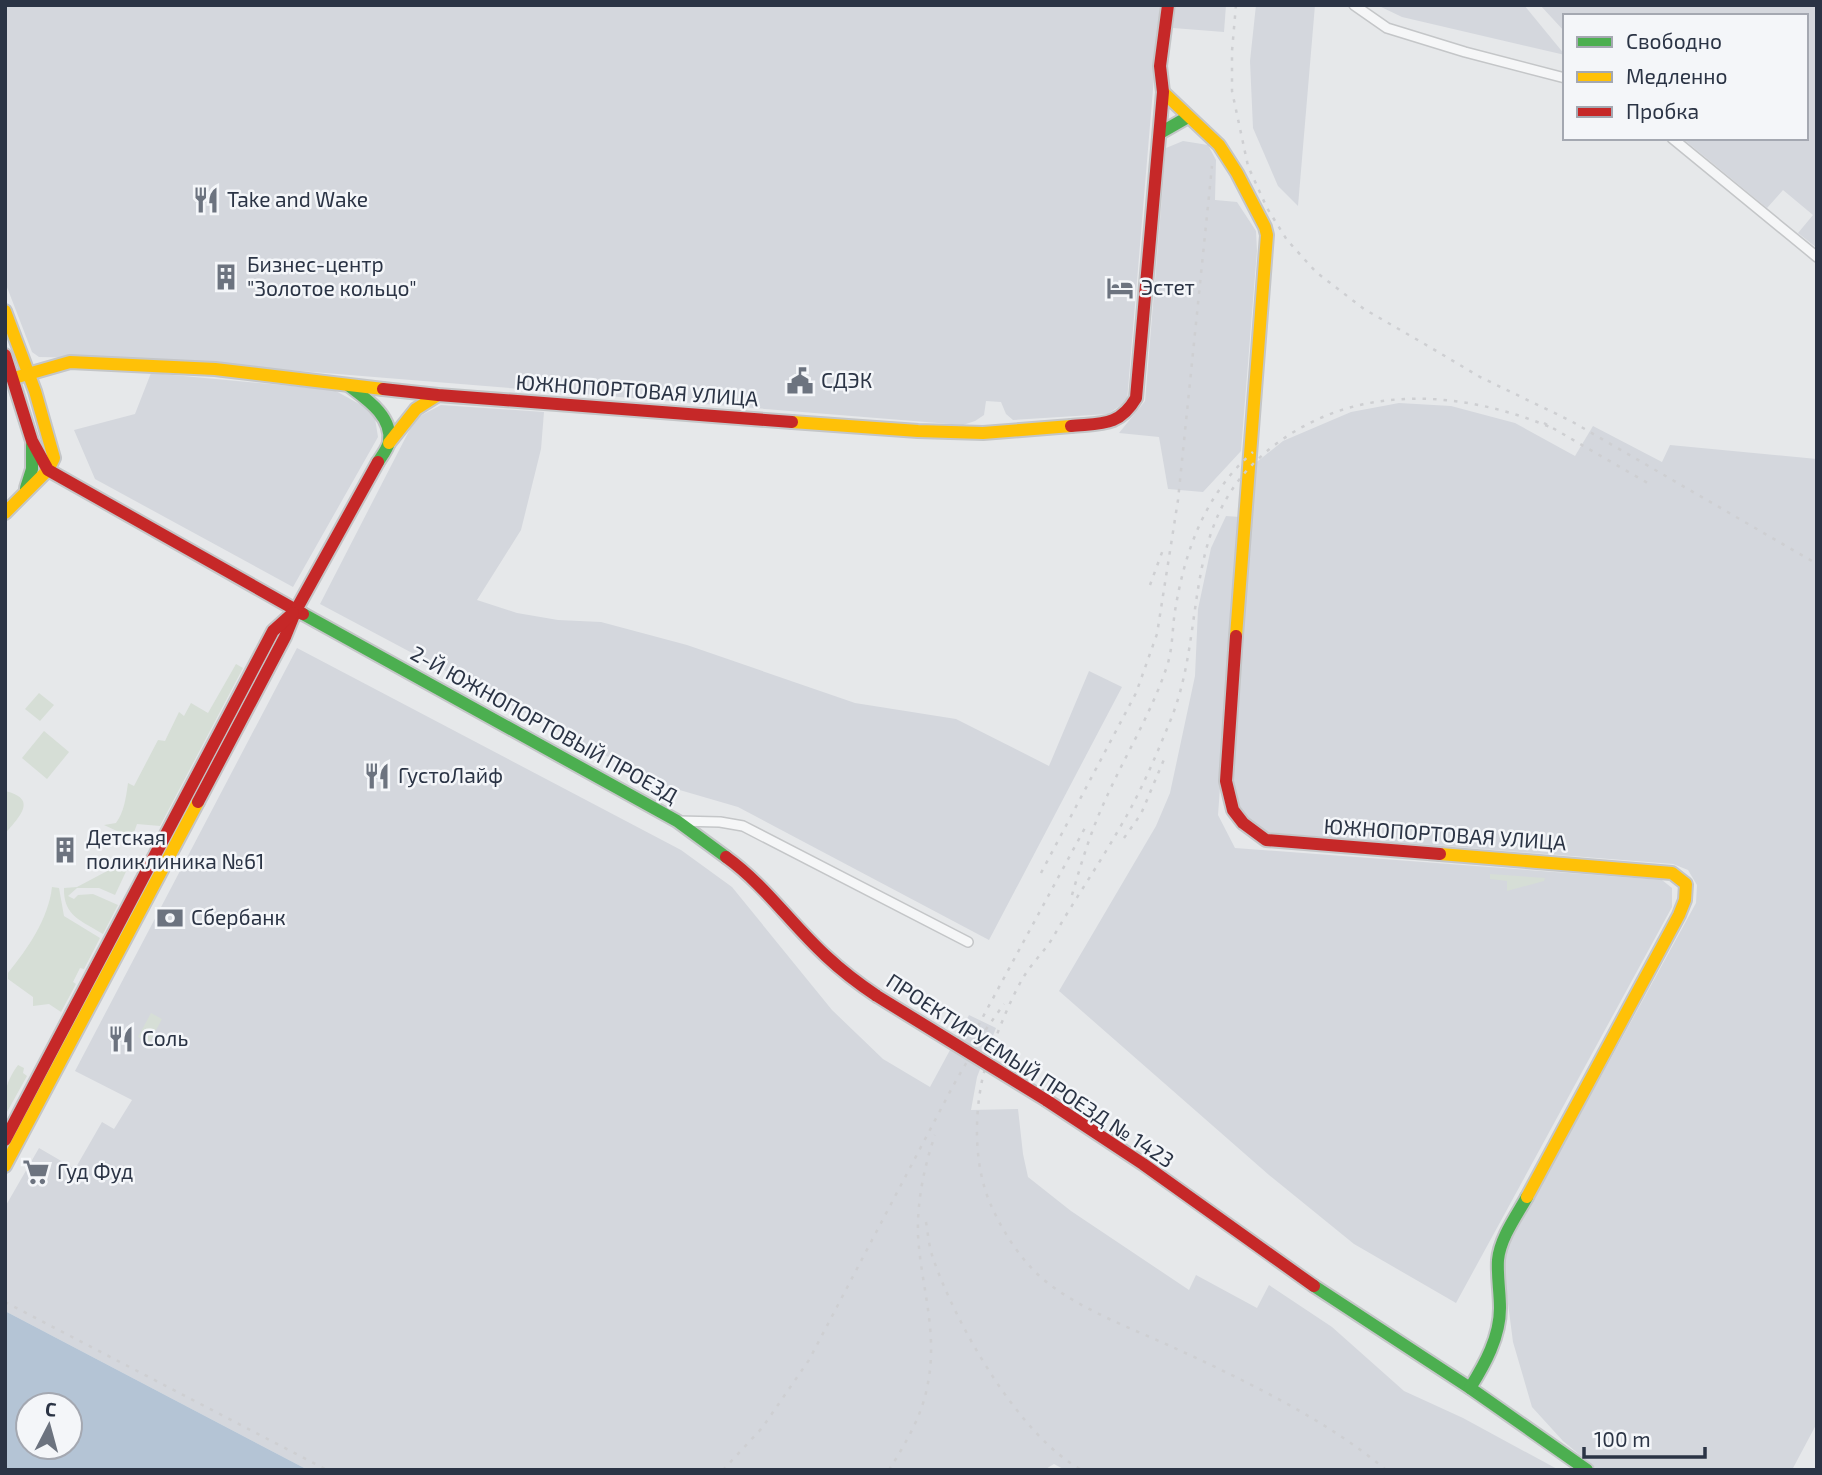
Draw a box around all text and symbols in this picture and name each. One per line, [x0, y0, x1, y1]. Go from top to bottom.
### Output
legend [1563, 14, 1808, 140]
text: Свободно [1626, 28, 1722, 53]
text: Медленно [1626, 63, 1728, 88]
text: Пробка [1626, 98, 1699, 123]
restaurant icon: Take and Wake [191, 185, 221, 215]
place label: Take and Wake [227, 186, 368, 211]
place label: Бизнес-центр "Золотое кольцо" [247, 251, 417, 300]
building icon: Бизнес-центр "Золотое кольцо" [211, 262, 241, 292]
hotel icon: Эстет [1105, 273, 1135, 303]
place label: Эстет [1141, 274, 1195, 299]
public building icon: СДЭК [785, 366, 815, 396]
place label: СДЭК [821, 367, 872, 392]
street label: ЮЖНОПОРТОВАЯ УЛИЦА [515, 369, 759, 410]
street label: 2-Й ЮЖНОПОРТОВЫЙ ПРОЕЗД [407, 640, 683, 808]
restaurant icon: ГустоЛайф [362, 761, 392, 791]
place label: ГустоЛайф [398, 762, 503, 788]
street label: ЮЖНОПОРТОВАЯ УЛИЦА [1323, 813, 1567, 854]
place label: Детская поликлиника №61 [86, 824, 264, 873]
building icon: Детская поликлиника №61 [50, 835, 80, 865]
bank icon: Сбербанк [155, 903, 185, 933]
place label: Сбербанк [191, 904, 286, 929]
street label: ПРОЕКТИРУЕМЫЙ ПРОЕЗД № 1423 [882, 967, 1179, 1172]
restaurant icon: Соль [106, 1024, 136, 1054]
place label: Соль [142, 1025, 188, 1050]
supermarket icon: Гуд Фуд [21, 1157, 51, 1187]
place label: Гуд Фуд [57, 1158, 133, 1184]
north arrow [14, 1391, 84, 1461]
text: С [44, 1397, 58, 1421]
scale bar [1584, 1416, 1705, 1460]
text: 100 m [1594, 1426, 1651, 1451]

